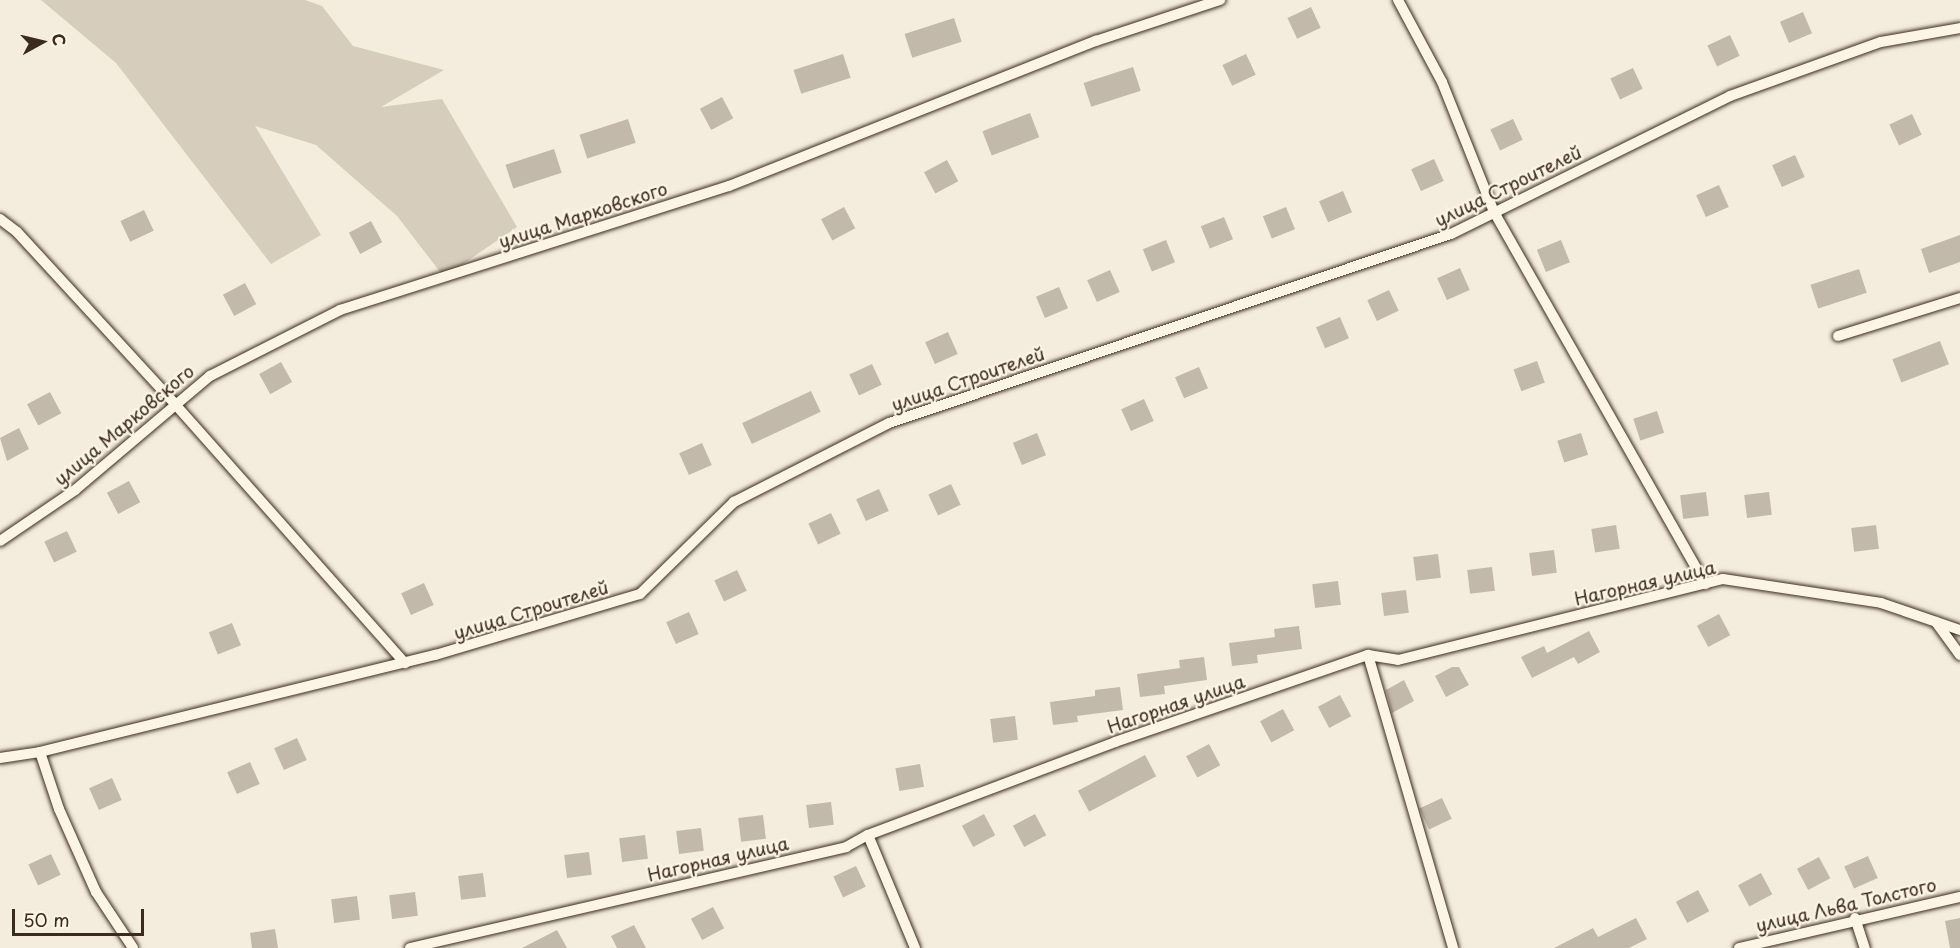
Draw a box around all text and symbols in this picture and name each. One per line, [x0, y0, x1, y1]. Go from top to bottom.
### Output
north arrow [12, 12, 72, 72]
text: С [47, 32, 73, 47]
street label: улица Строителей [1431, 141, 1585, 231]
street label: улица Марковского [495, 177, 671, 253]
street label: улица Строителей [888, 342, 1048, 416]
street label: улица Марковского [49, 360, 199, 490]
street label: Нагорная улица [1572, 556, 1718, 610]
street label: улица Строителей [450, 576, 612, 644]
street label: Нагорная улица [1104, 670, 1248, 738]
street label: Нагорная улица [645, 832, 791, 886]
street label: улица Льва Толстого [1753, 874, 1939, 936]
scale bar [15, 897, 147, 935]
text: 50 m [23, 906, 70, 933]

